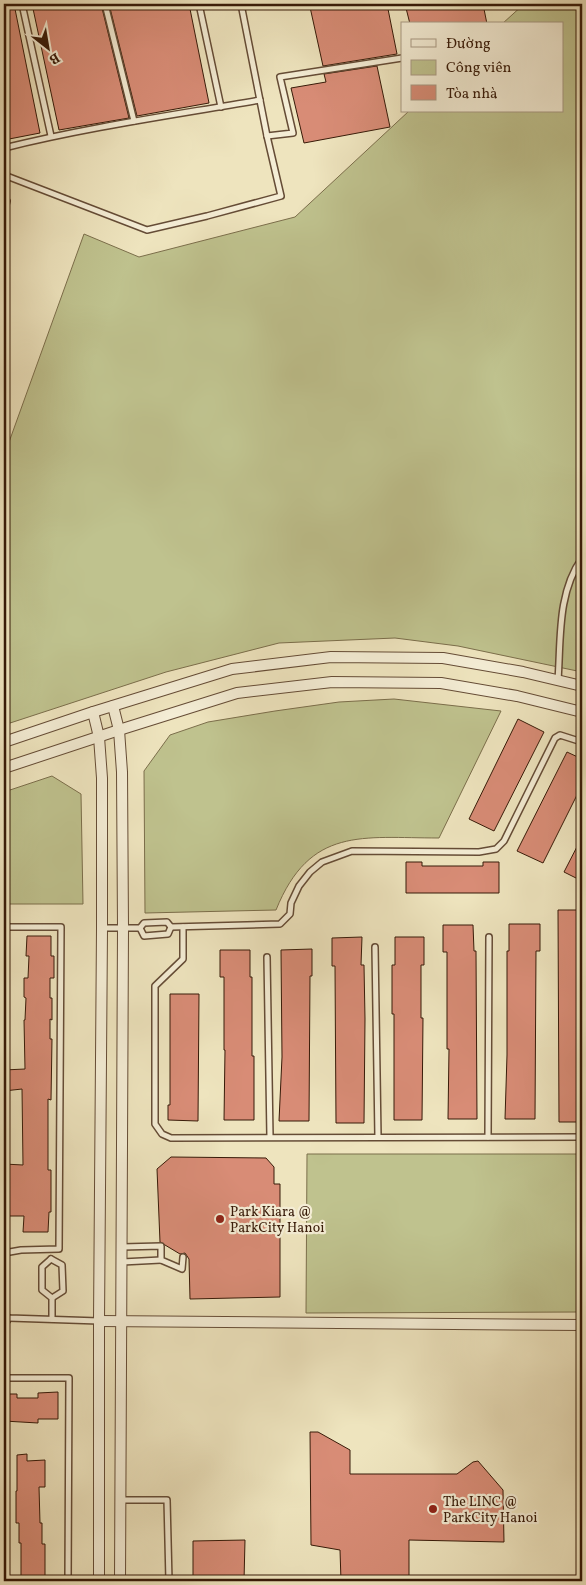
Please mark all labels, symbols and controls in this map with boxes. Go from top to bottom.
north arrow [22,22,72,72]
legend [401,22,564,112]
text: Đường [446,34,491,55]
text: B [45,47,63,68]
text: Công viên [446,58,511,79]
text: Tòa nhà [446,84,498,105]
place label: Park Kiara @ ParkCity Hanoi [230,1203,324,1238]
marker: Park Kiara @ ParkCity Hanoi [214,1213,226,1225]
place label: The LINC @ ParkCity Hanoi [443,1493,537,1528]
marker: The LINC @ ParkCity Hanoi [427,1503,439,1515]

